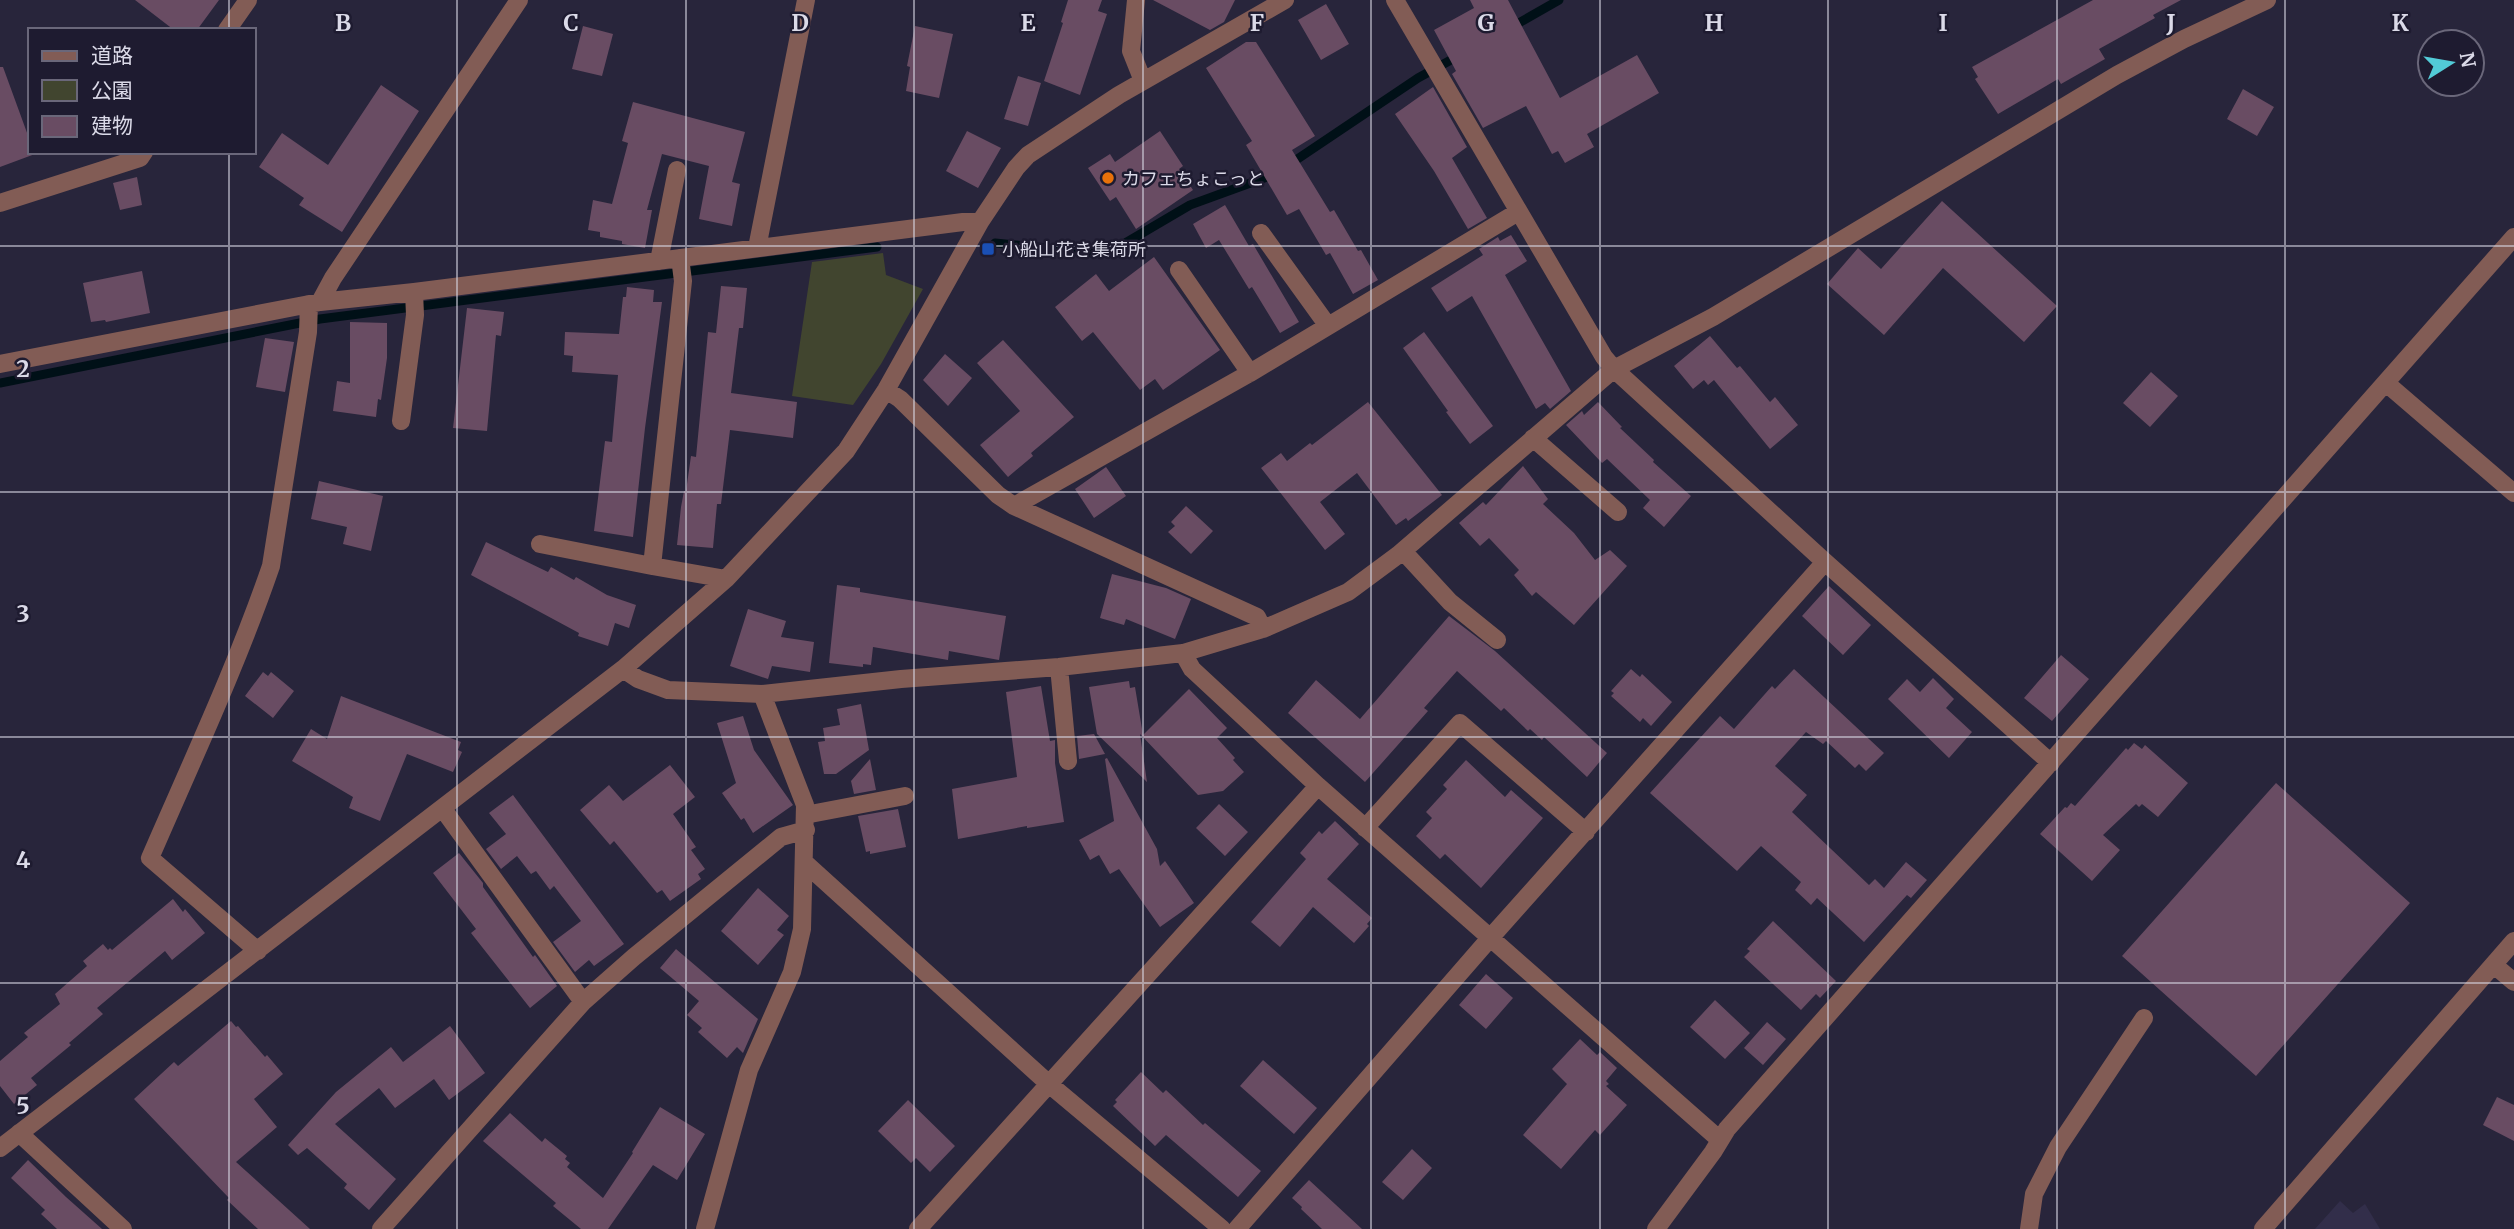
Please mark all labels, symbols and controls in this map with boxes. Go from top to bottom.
text: B [335,8,351,37]
text: C [563,8,579,37]
text: D [791,8,809,37]
text: E [1020,8,1036,37]
text: F [1250,8,1264,37]
text: G [1478,8,1495,37]
text: H [1705,8,1724,37]
text: I [1938,8,1948,37]
text: J [2165,8,2176,37]
text: K [2391,8,2409,37]
legend [28,28,256,154]
north arrow [2416,28,2486,98]
text: 道路 [91,42,133,69]
text: N [2454,50,2481,69]
text: 公園 [91,77,133,104]
text: 建物 [91,112,133,139]
place label: カフェちょこっと [1122,167,1265,190]
marker: カフェちょこっと [1100,170,1116,186]
place label: 小船山花き集荷所 [1002,238,1146,261]
marker: 小船山花き集荷所 [980,241,996,257]
text: 2 [16,354,30,383]
text: 3 [16,599,30,628]
text: 4 [16,845,31,874]
text: 5 [16,1091,30,1120]

